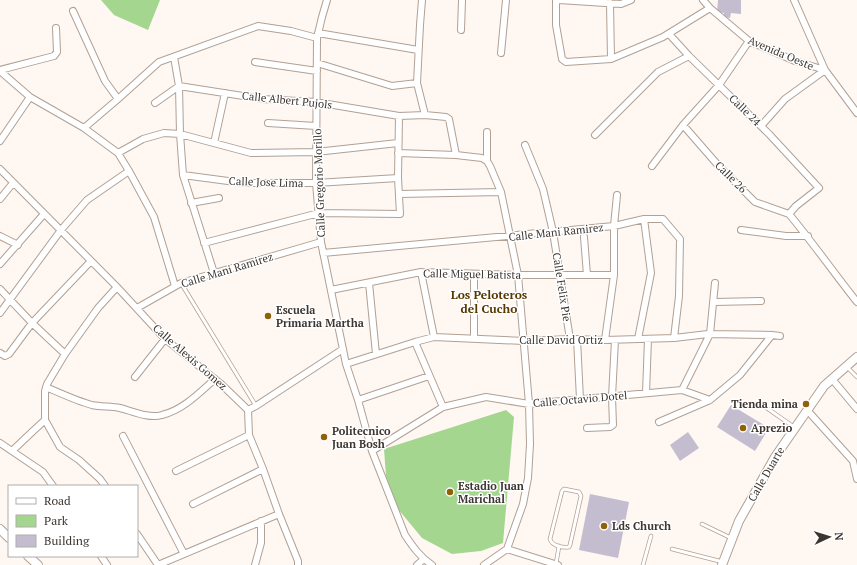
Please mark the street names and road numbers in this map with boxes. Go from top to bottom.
street label: Avenida Oeste [746,33,816,73]
street label: Calle Albert Pujols [241,88,333,112]
street label: Calle 24 [726,91,764,129]
street label: Calle Gregorio Morillo [310,128,328,238]
street label: Calle 26 [712,158,750,196]
street label: Calle Jose Lima [228,174,304,190]
street label: Calle Mani Ramirez [508,220,604,244]
street label: Calle Mani Ramirez [179,249,275,291]
street label: Calle Felix Pie [550,252,574,323]
street label: Calle Miguel Batista [423,266,522,282]
street label: Calle Alexis Gomez [150,321,230,393]
street label: Calle David Ortiz [519,333,603,347]
street label: Calle Octavio Dotel [532,388,628,410]
street label: Calle Duarte [745,444,788,504]

